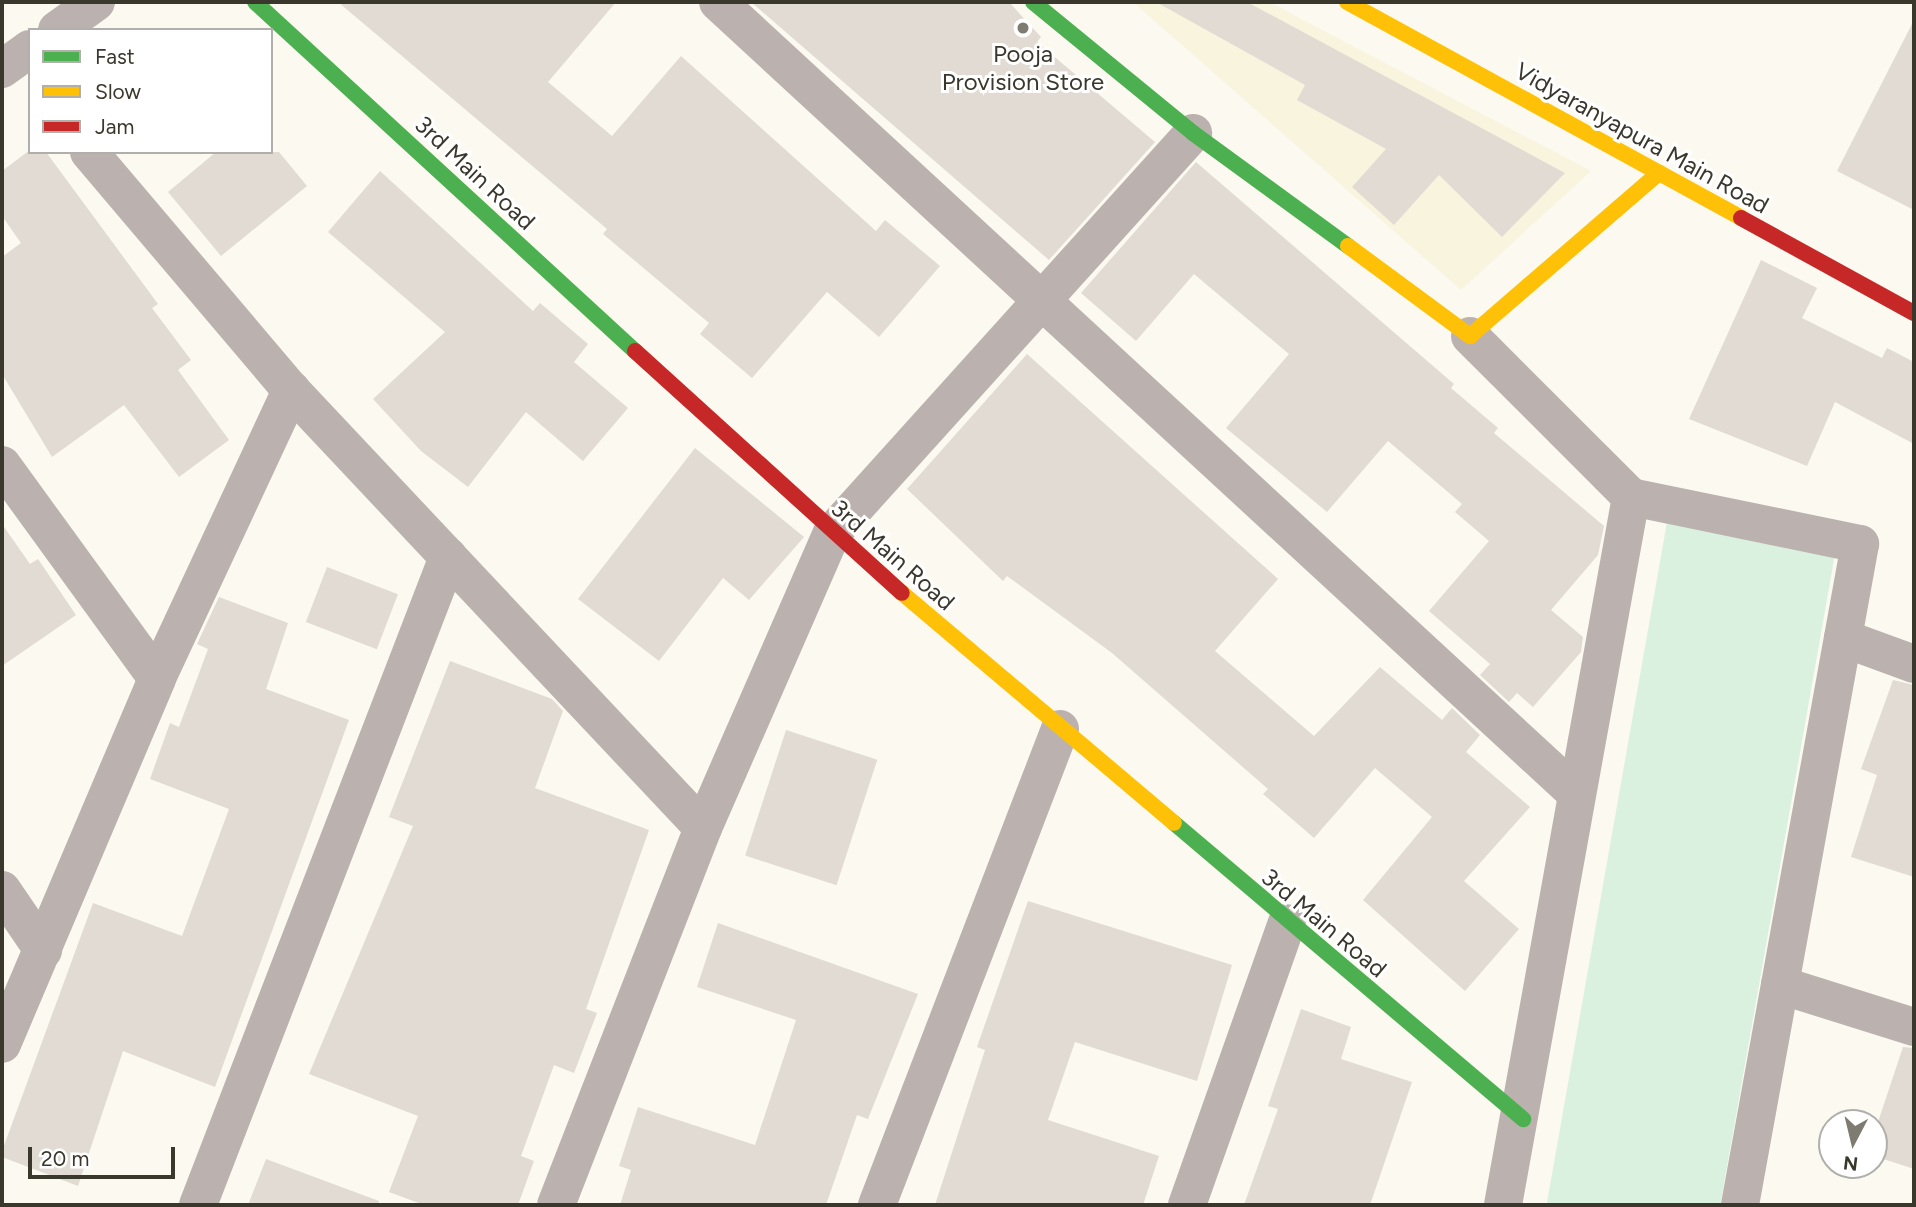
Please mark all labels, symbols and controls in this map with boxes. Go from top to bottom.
marker: Pooja Provision Store [1015,20,1031,36]
legend [28,28,273,154]
place label: Pooja Provision Store [942,40,1104,96]
text: Fast [95,44,135,69]
street label: Vidyaranyapura Main Road [1510,56,1774,220]
text: Slow [95,79,141,104]
street label: 3rd Main Road [409,110,541,236]
text: Jam [95,114,134,139]
street label: 3rd Main Road [826,494,960,616]
street label: 3rd Main Road [1256,863,1392,983]
north arrow [1818,1109,1888,1179]
scale bar [32,1134,178,1178]
text: 20 m [41,1146,89,1171]
text: N [1842,1151,1859,1176]

